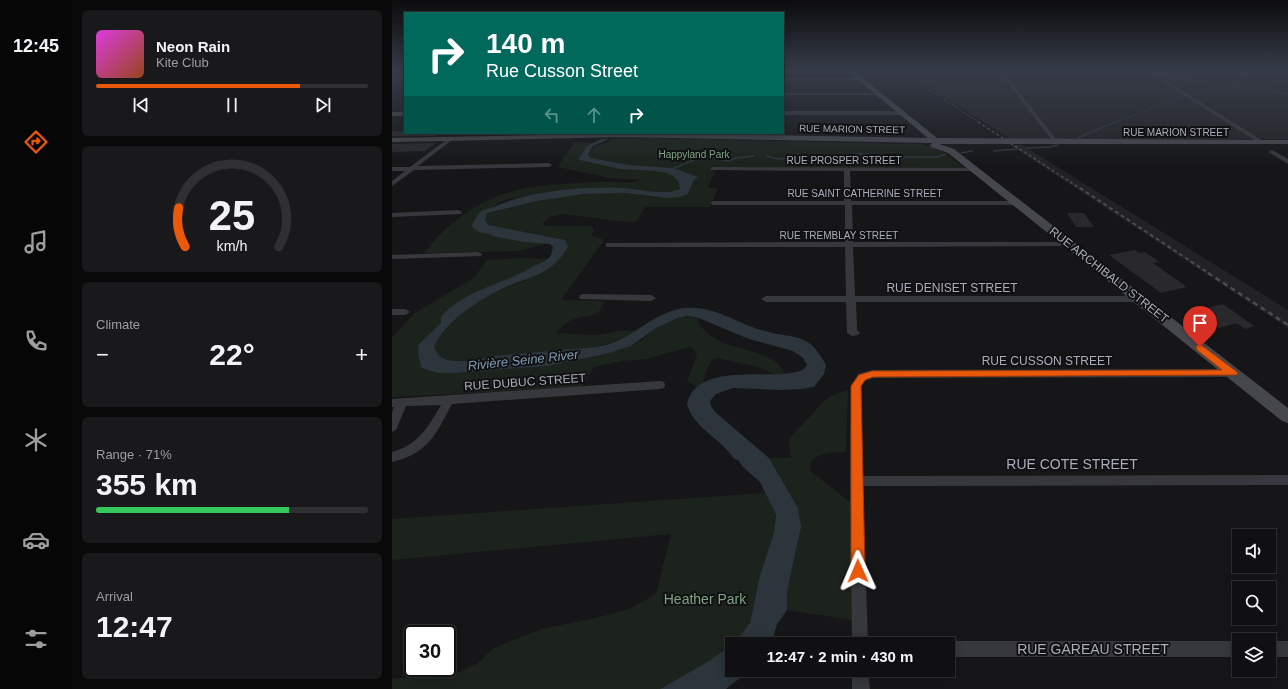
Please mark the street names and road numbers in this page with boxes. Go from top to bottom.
street label: RUE MARION STREET [799,123,905,135]
street label: RUE MARION STREET [1123,127,1229,138]
street label: RUE PROSPER STREET [786,155,902,166]
street label: RUE SAINT CATHERINE STREET [787,188,943,199]
street label: RUE ARCHIBALD STREET [1047,224,1172,326]
street label: RUE TREMBLAY STREET [780,230,898,241]
street label: RUE DENISET STREET [886,281,1018,295]
street label: RUE CUSSON STREET [982,354,1113,368]
street label: RUE DUBUC STREET [464,371,587,393]
street label: RUE COTE STREET [1006,456,1138,472]
street label: RUE GAREAU STREET [1017,641,1169,657]

